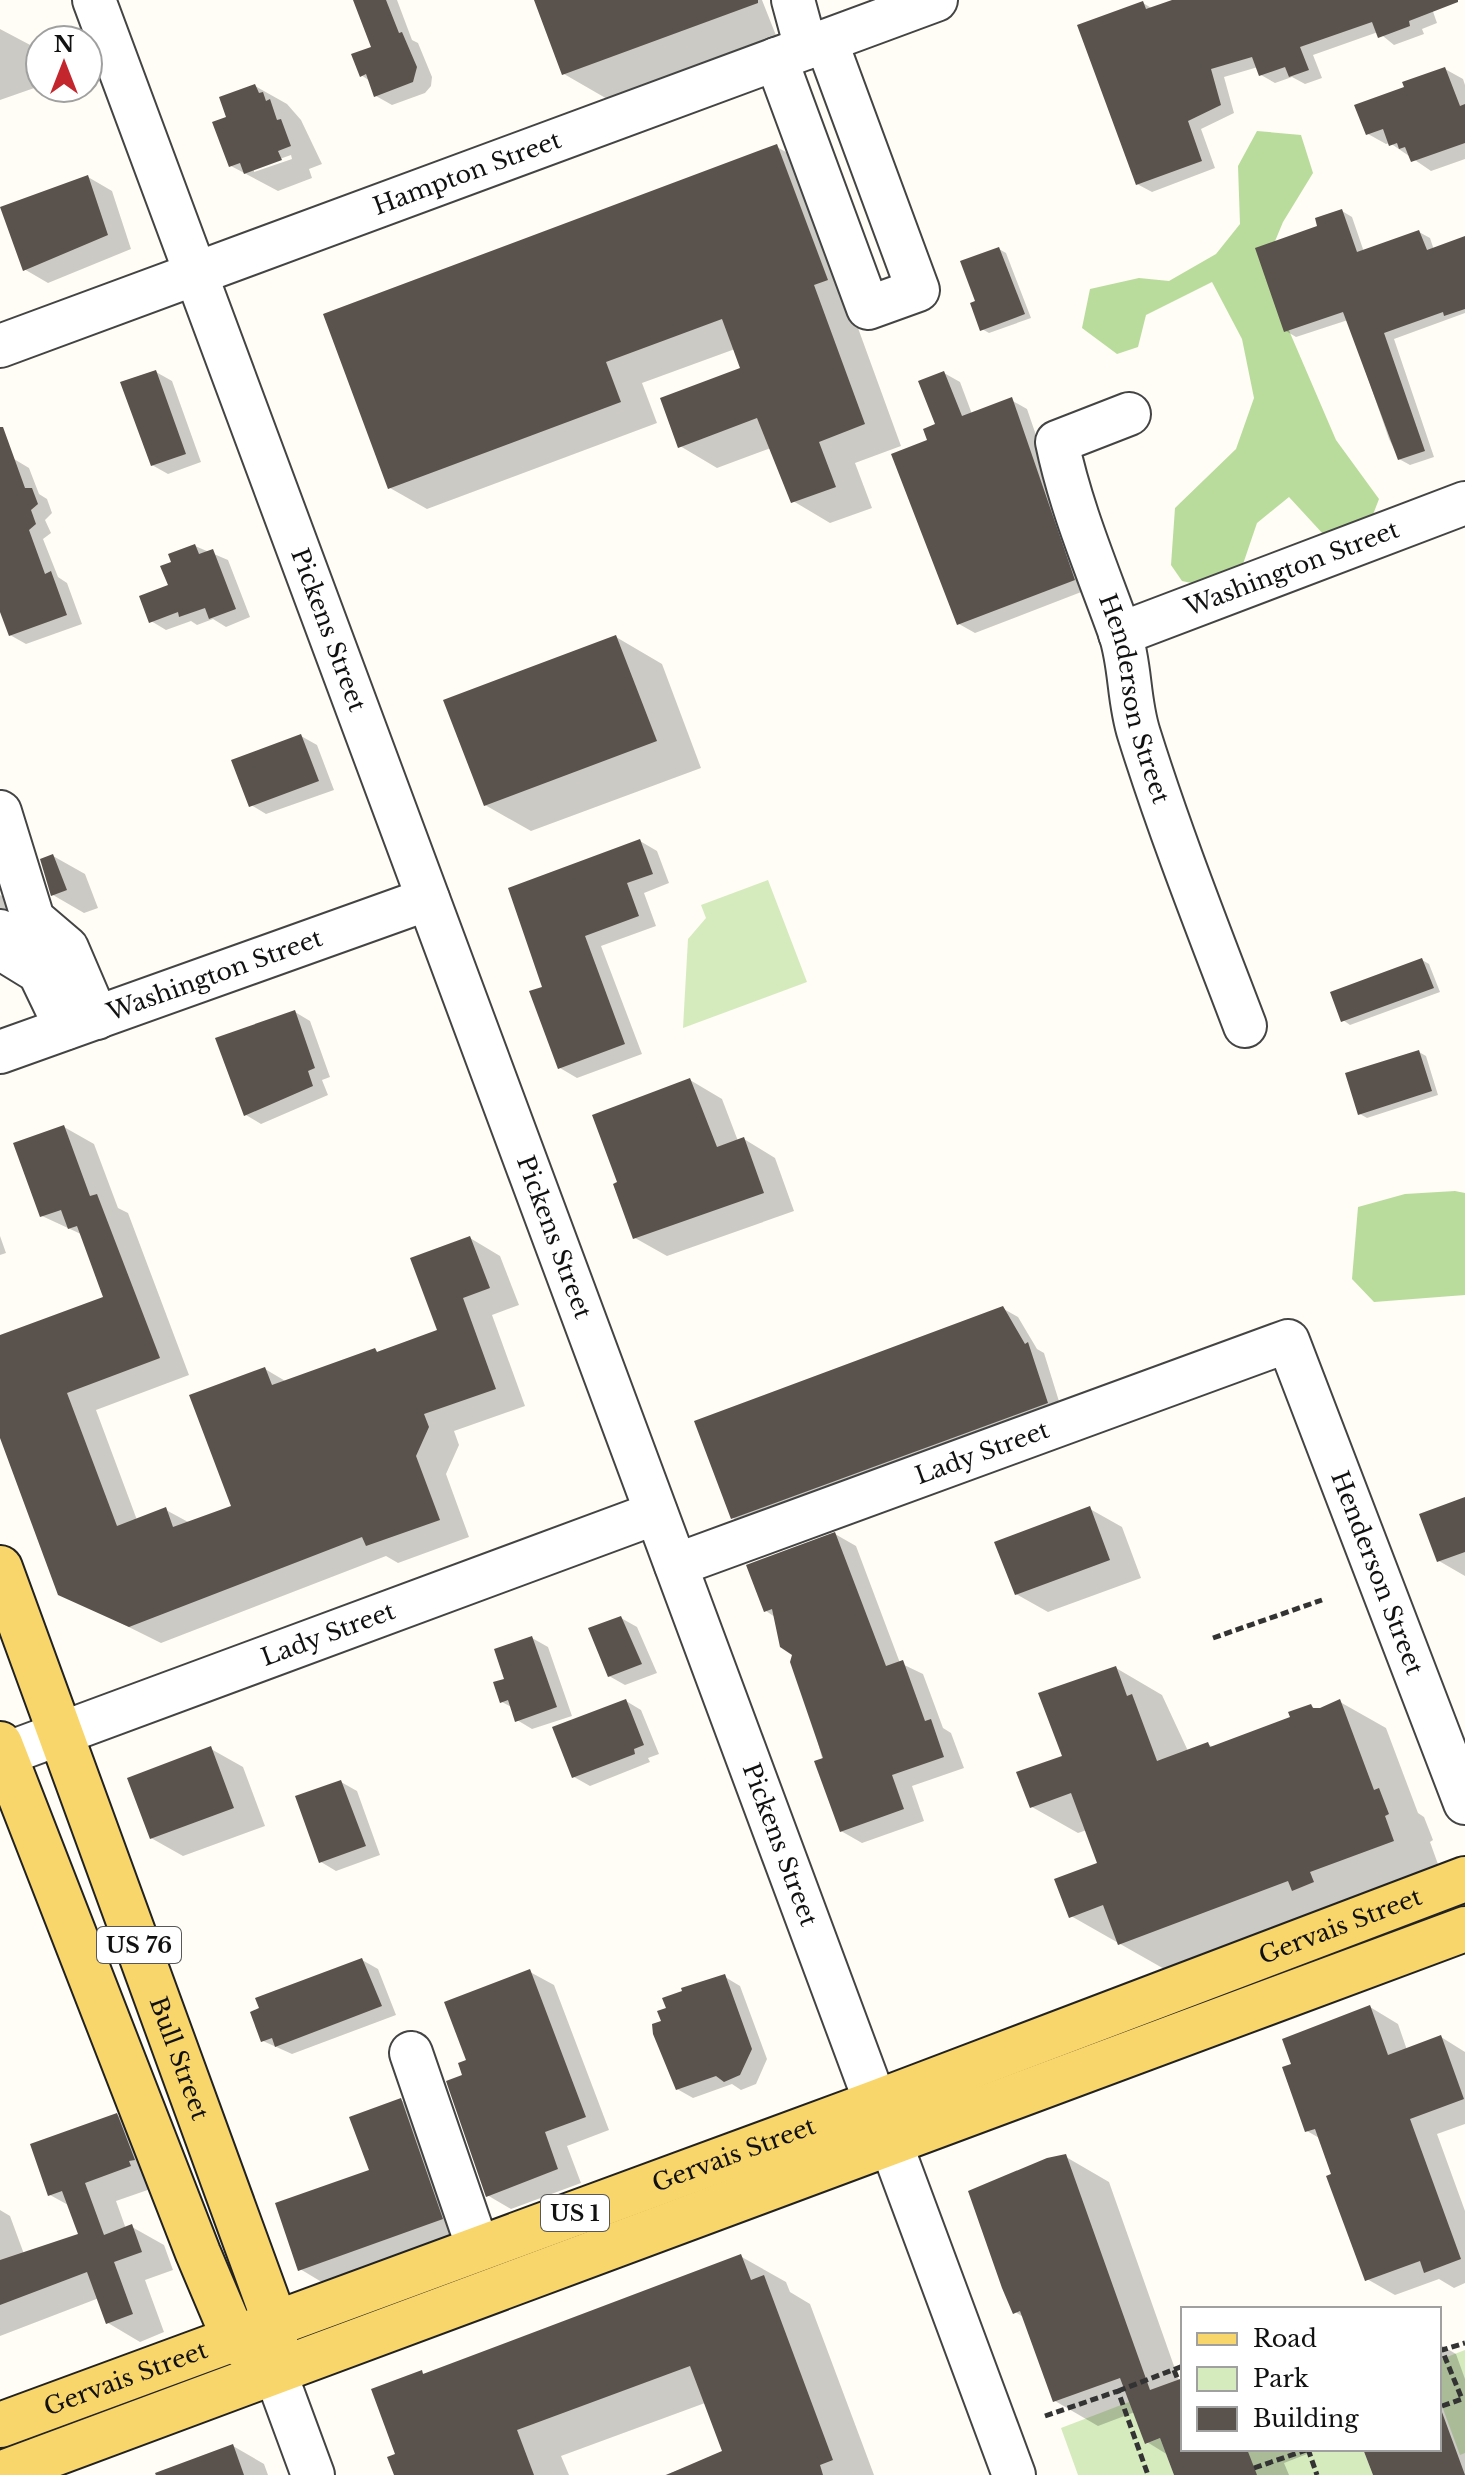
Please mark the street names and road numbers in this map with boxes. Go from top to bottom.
street label: Hampton Street [369,125,565,221]
street label: Washington Street [1180,514,1403,622]
street label: Pickens Street [285,544,372,715]
street label: Henderson Street [1093,590,1176,807]
street label: Washington Street [102,923,326,1027]
street label: Pickens Street [511,1152,598,1323]
street label: Lady Street [911,1415,1053,1490]
street label: Henderson Street [1325,1467,1429,1679]
street label: Lady Street [257,1596,399,1672]
street label: Pickens Street [737,1759,824,1930]
street label: Gervais Street [1254,1882,1426,1970]
road number: US 76 [97,1927,181,1963]
street label: Bull Street [144,1993,215,2124]
street label: Gervais Street [648,2111,819,2198]
road number: US 1 [541,2195,609,2231]
street label: Gervais Street [40,2335,211,2422]

